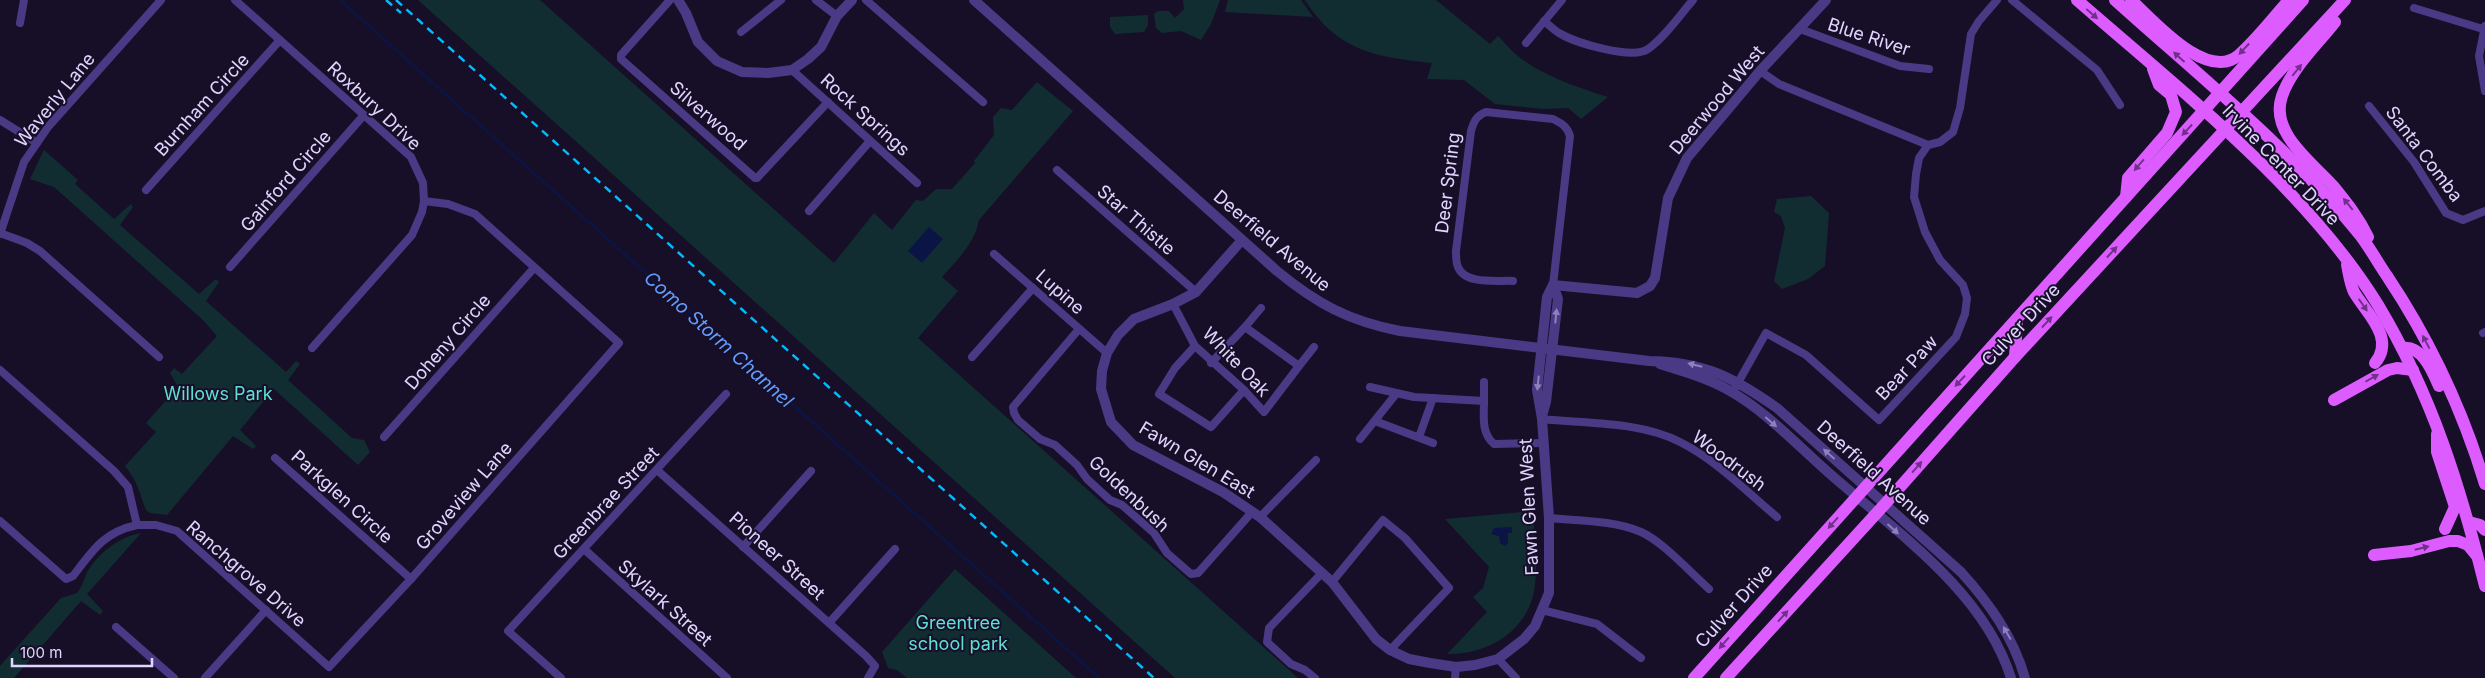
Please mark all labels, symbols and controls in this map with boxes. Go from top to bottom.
one-way arrow [2086,8,2099,19]
street label: Blue River [1825,13,1913,60]
street label: Deerwood West [1665,41,1768,158]
one-way arrow [2238,43,2250,55]
street label: Waverly Lane [10,48,99,151]
street label: Burnham Circle [150,49,253,160]
one-way arrow [2173,52,2186,63]
street label: Roxbury Drive [323,57,425,154]
one-way arrow [2291,64,2302,77]
street label: Rock Springs [817,69,914,160]
street label: Silverwood [666,77,751,155]
street label: Irvine Center Drive [2218,100,2344,229]
street label: Santa Comba [2382,102,2467,206]
one-way arrow [2181,124,2193,136]
street label: Gainford Circle [236,126,335,236]
street label: Deer Spring [1431,131,1464,235]
one-way arrow [2133,159,2144,172]
street label: Star Thistle [1093,180,1180,259]
street label: Deerfield Avenue [1210,186,1335,296]
one-way arrow [2342,198,2353,211]
one-way arrow [2106,246,2118,258]
street label: Lupine [1032,265,1089,318]
water label: Como Storm Channel [639,266,798,413]
street label: Culver Drive [1977,279,2064,370]
street label: Doheny Circle [400,290,495,394]
one-way arrow [2358,299,2368,312]
one-way arrow [1552,308,1560,324]
one-way arrow [2041,317,2053,329]
street label: White Oak [1198,323,1274,401]
street label: Bear Paw [1871,331,1942,404]
one-way arrow [2422,335,2430,349]
one-way arrow [1688,361,1703,369]
one-way arrow [1954,374,1966,386]
one-way arrow [2366,374,2379,383]
one-way arrow [1533,376,1541,392]
park label: Willows Park [163,383,273,404]
one-way arrow [1765,416,1777,428]
street label: Deerfield Avenue [1813,416,1936,529]
street label: Fawn Glen East [1136,417,1259,502]
street label: Woodrush [1688,426,1770,495]
street label: Groveview Lane [411,437,516,554]
street label: Fawn Glen West [1514,438,1543,576]
street label: Greenbrae Street [548,442,663,563]
street label: Parkglen Circle [287,446,397,548]
one-way arrow [1823,449,1836,460]
street label: Goldenbush [1085,451,1174,536]
one-way arrow [1911,462,1923,474]
street label: Pioneer Street [725,507,829,604]
street label: Ranchgrove Drive [182,516,310,631]
one-way arrow [1827,516,1838,529]
one-way arrow [1887,523,1899,535]
one-way arrow [2415,544,2430,552]
street label: Skylark Street [614,555,717,650]
street label: Culver Drive [1691,560,1777,652]
one-way arrow [1777,611,1789,623]
park label: Greentree school park [908,612,1008,654]
one-way arrow [2002,626,2011,640]
scale bar [12,636,152,668]
one-way arrow [1718,637,1729,650]
text: 100 m [20,643,62,662]

